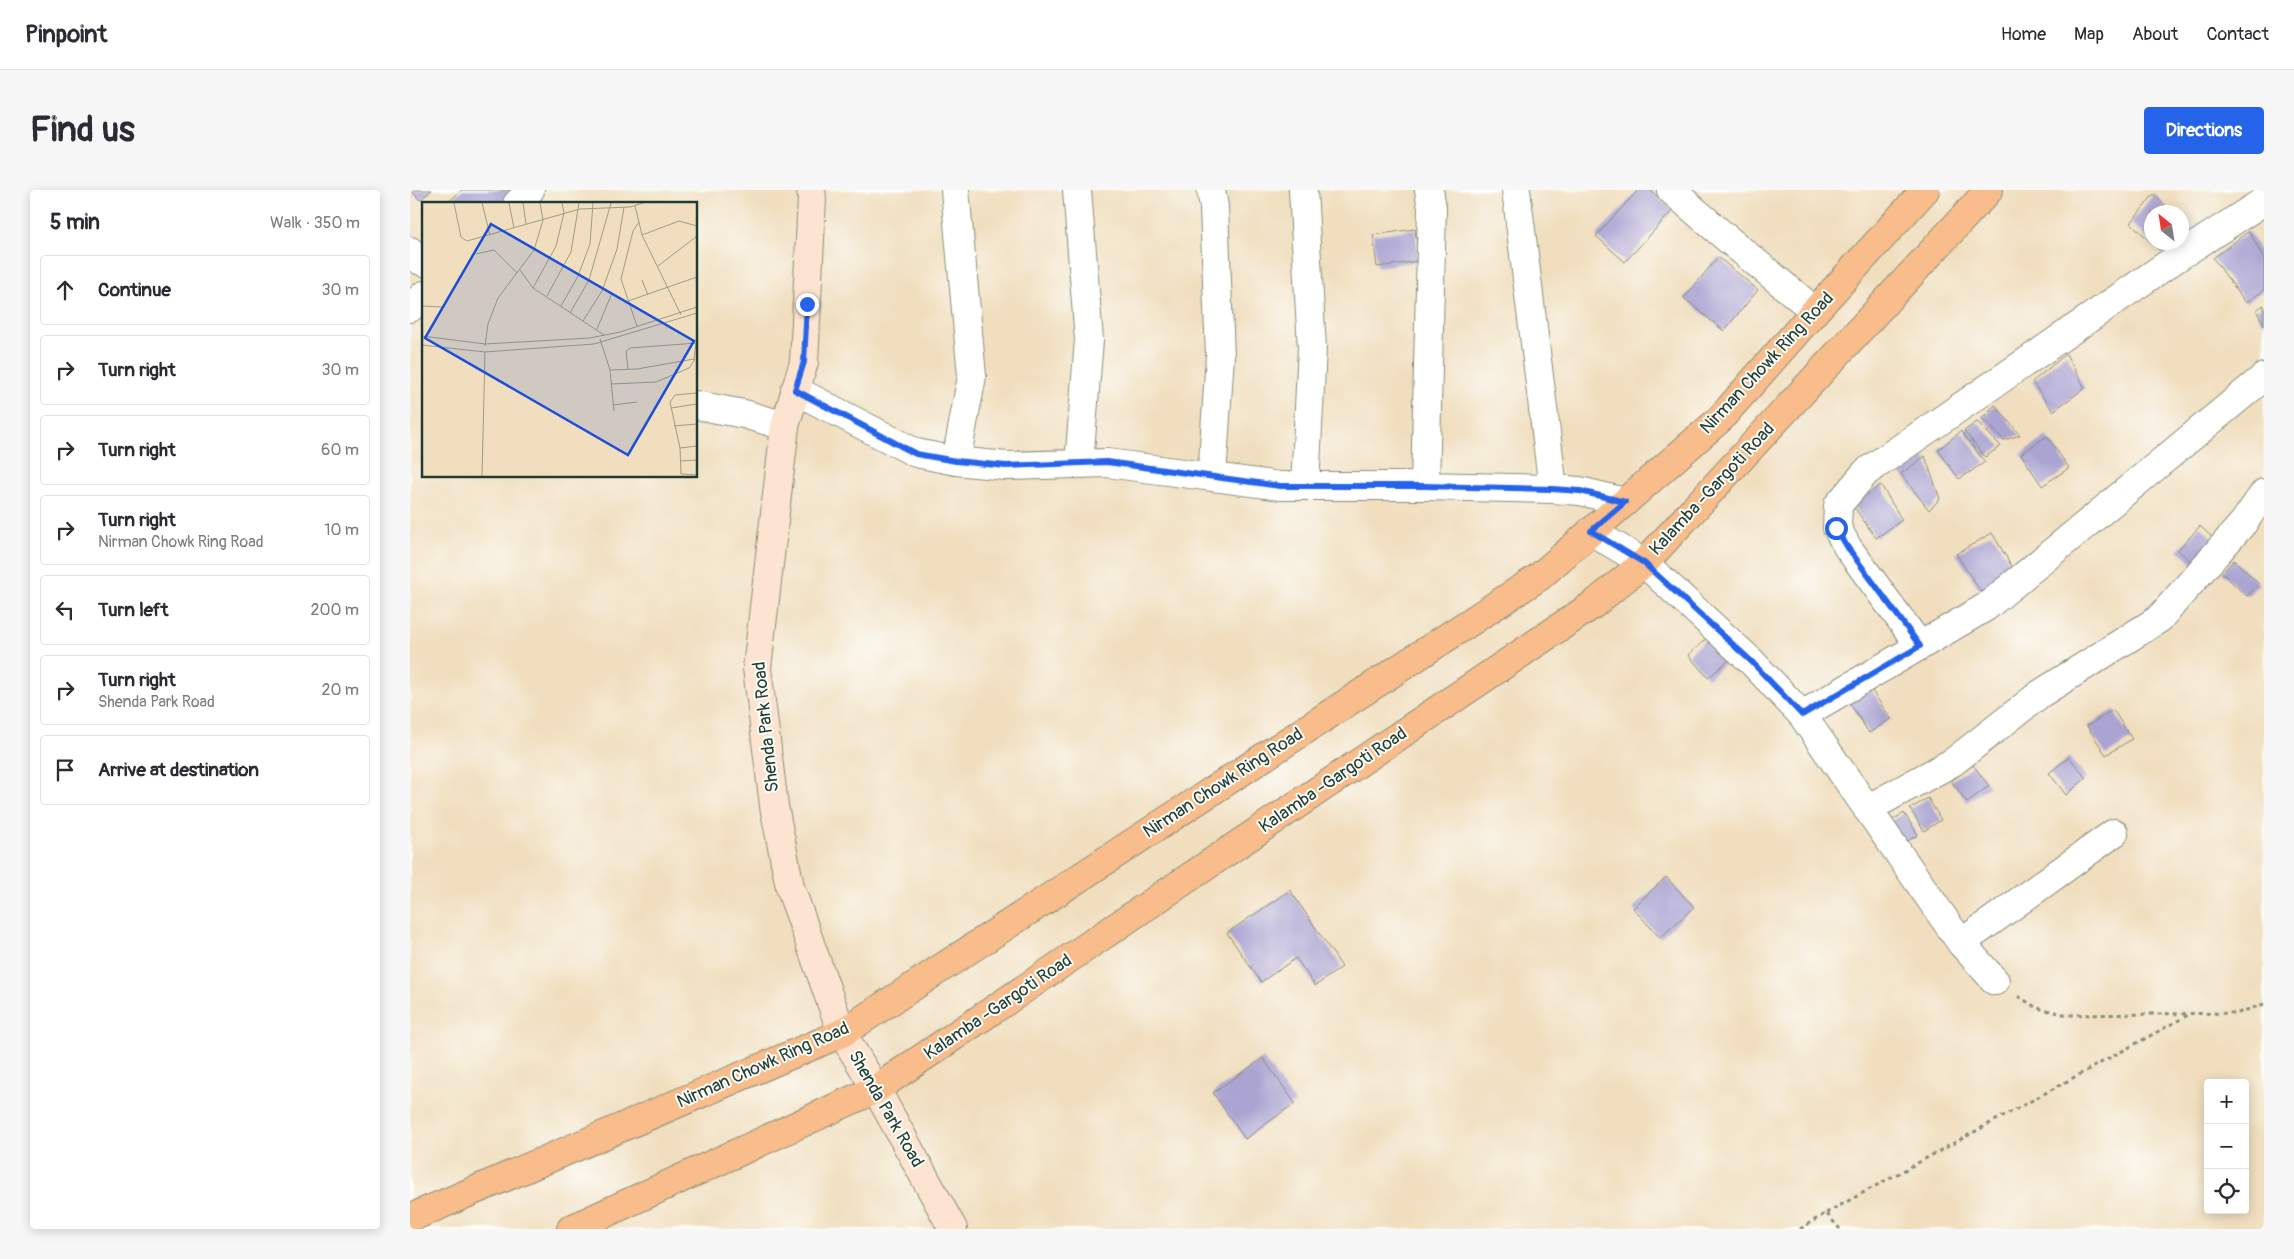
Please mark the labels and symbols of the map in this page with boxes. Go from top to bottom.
inset map [422,202,698,478]
north arrow [2144,205,2189,250]
street label: Nirman Chowk Ring Road [1695,287,1839,439]
route end [796,293,819,316]
street label: Kalamba -Gargoti Road [1644,418,1780,560]
route start [1825,517,1848,540]
street label: Shenda Park Road [748,660,784,794]
street label: Kalamba -Gargoti Road [1255,722,1411,838]
street label: Nirman Chowk Ring Road [1139,723,1307,843]
street label: Kalamba -Gargoti Road [920,949,1076,1065]
street label: Nirman Chowk Ring Road [673,1017,853,1113]
street label: Shenda Park Road [843,1046,929,1172]

